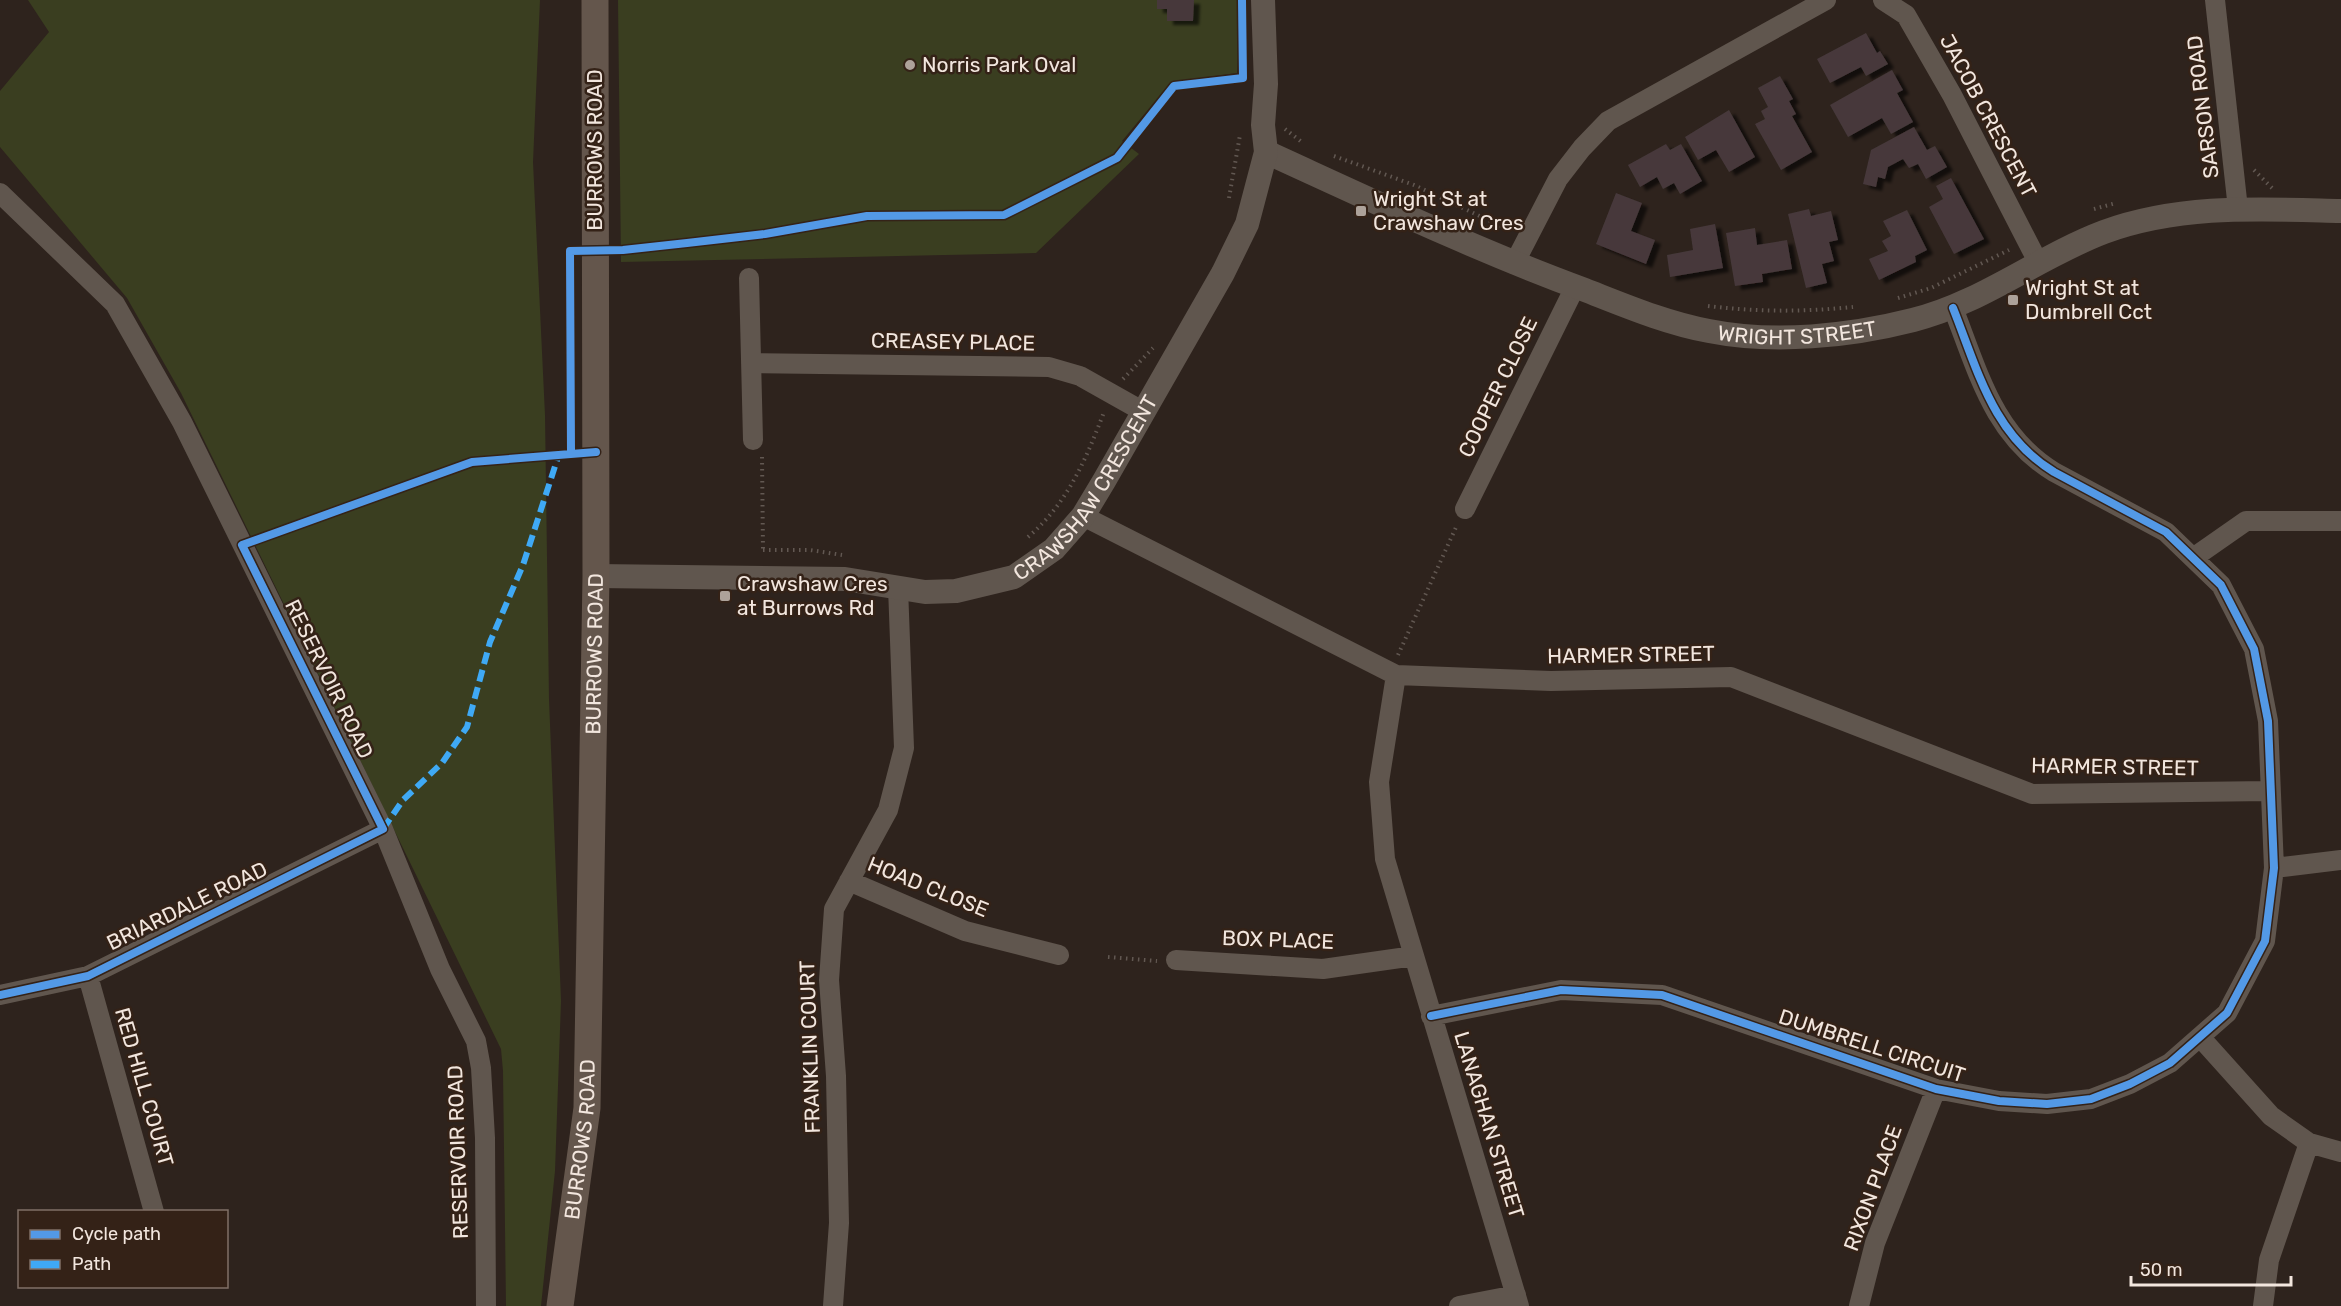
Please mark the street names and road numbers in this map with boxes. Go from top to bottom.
street label: JACOB CRESCENT [1935,30,2042,202]
street label: SARSON ROAD [2181,34,2224,180]
street label: BURROWS ROAD [582,69,607,231]
street label: COOPER CLOSE [1453,312,1542,461]
street label: WRIGHT STREET [1716,315,1878,350]
street label: CREASEY PLACE [871,328,1035,355]
street label: CRAWSHAW CRESCENT [1008,391,1162,586]
street label: BURROWS ROAD [580,573,608,735]
street label: RESERVOIR ROAD [280,595,379,762]
street label: HARMER STREET [1547,641,1715,668]
street label: HARMER STREET [2031,753,2199,780]
street label: HOAD CLOSE [864,851,992,922]
street label: BRIARDALE ROAD [102,856,271,955]
street label: BOX PLACE [1222,925,1334,954]
street label: FRANKLIN COURT [794,960,825,1134]
street label: DUMBRELL CIRCUIT [1776,1004,1969,1087]
street label: RED HILL COURT [110,1005,179,1169]
street label: LANAGHAN STREET [1449,1029,1530,1221]
street label: BURROWS ROAD [559,1059,600,1221]
street label: RESERVOIR ROAD [442,1065,473,1239]
street label: RIXON PLACE [1838,1122,1907,1254]

